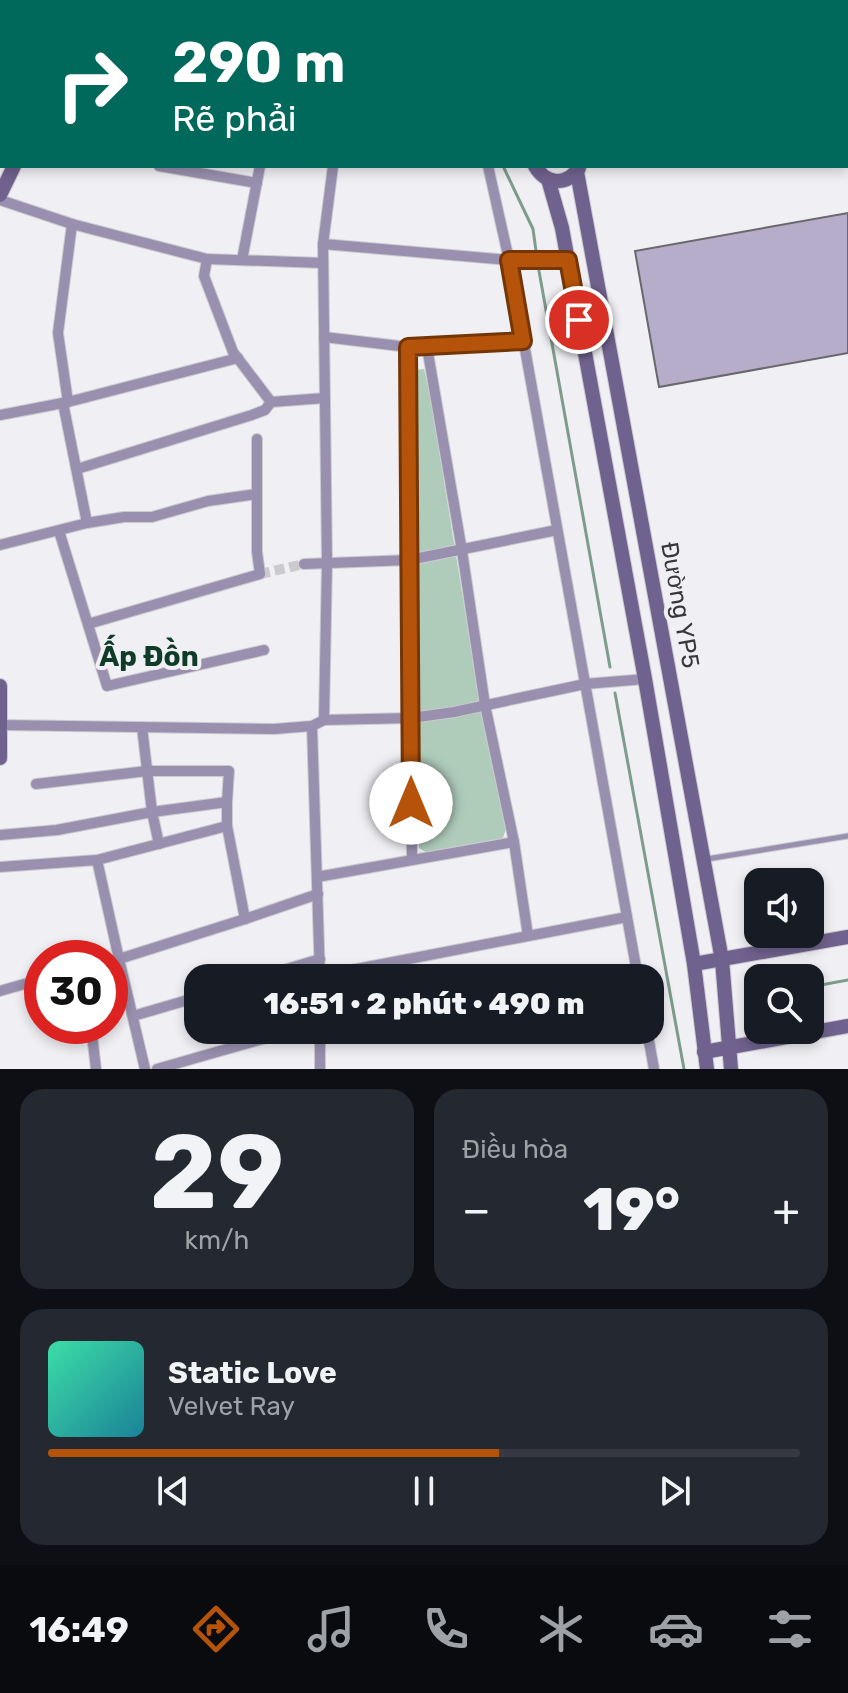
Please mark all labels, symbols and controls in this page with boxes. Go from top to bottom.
text: 290 m [172,30,346,96]
icon: right [40,32,144,136]
text: Rẽ phải [172,97,296,140]
pin [545,286,613,354]
icon: arrive [557,298,601,342]
street label: Đường YP5 [655,540,705,670]
district label: Ấp Đồn [99,634,199,673]
position arrow [369,761,453,845]
map controls [744,868,824,1044]
button: sound [744,868,824,948]
speed limit sign: 30 [24,940,128,1044]
button: search [744,964,824,1044]
text: 16:51 · 2 phút · 490 m [264,986,584,1022]
text: 29 [150,1111,284,1234]
text: Điều hòa [462,1134,568,1165]
text: 19° [583,1174,680,1245]
text: − [462,1184,491,1236]
text: + [773,1184,800,1236]
text: km/h [185,1225,249,1256]
text: Static Love [168,1355,337,1391]
text: Velvet Ray [168,1391,295,1422]
icon: previous [151,1469,195,1513]
icon: pause [402,1469,446,1513]
icon: next [653,1469,697,1513]
icon: directions [188,1601,244,1657]
icon: music [303,1601,359,1657]
icon: phone [418,1601,474,1657]
icon: climate [533,1601,589,1657]
icon: car [648,1601,704,1657]
icon: filters [762,1601,818,1657]
text: 16:49 [29,1608,129,1651]

